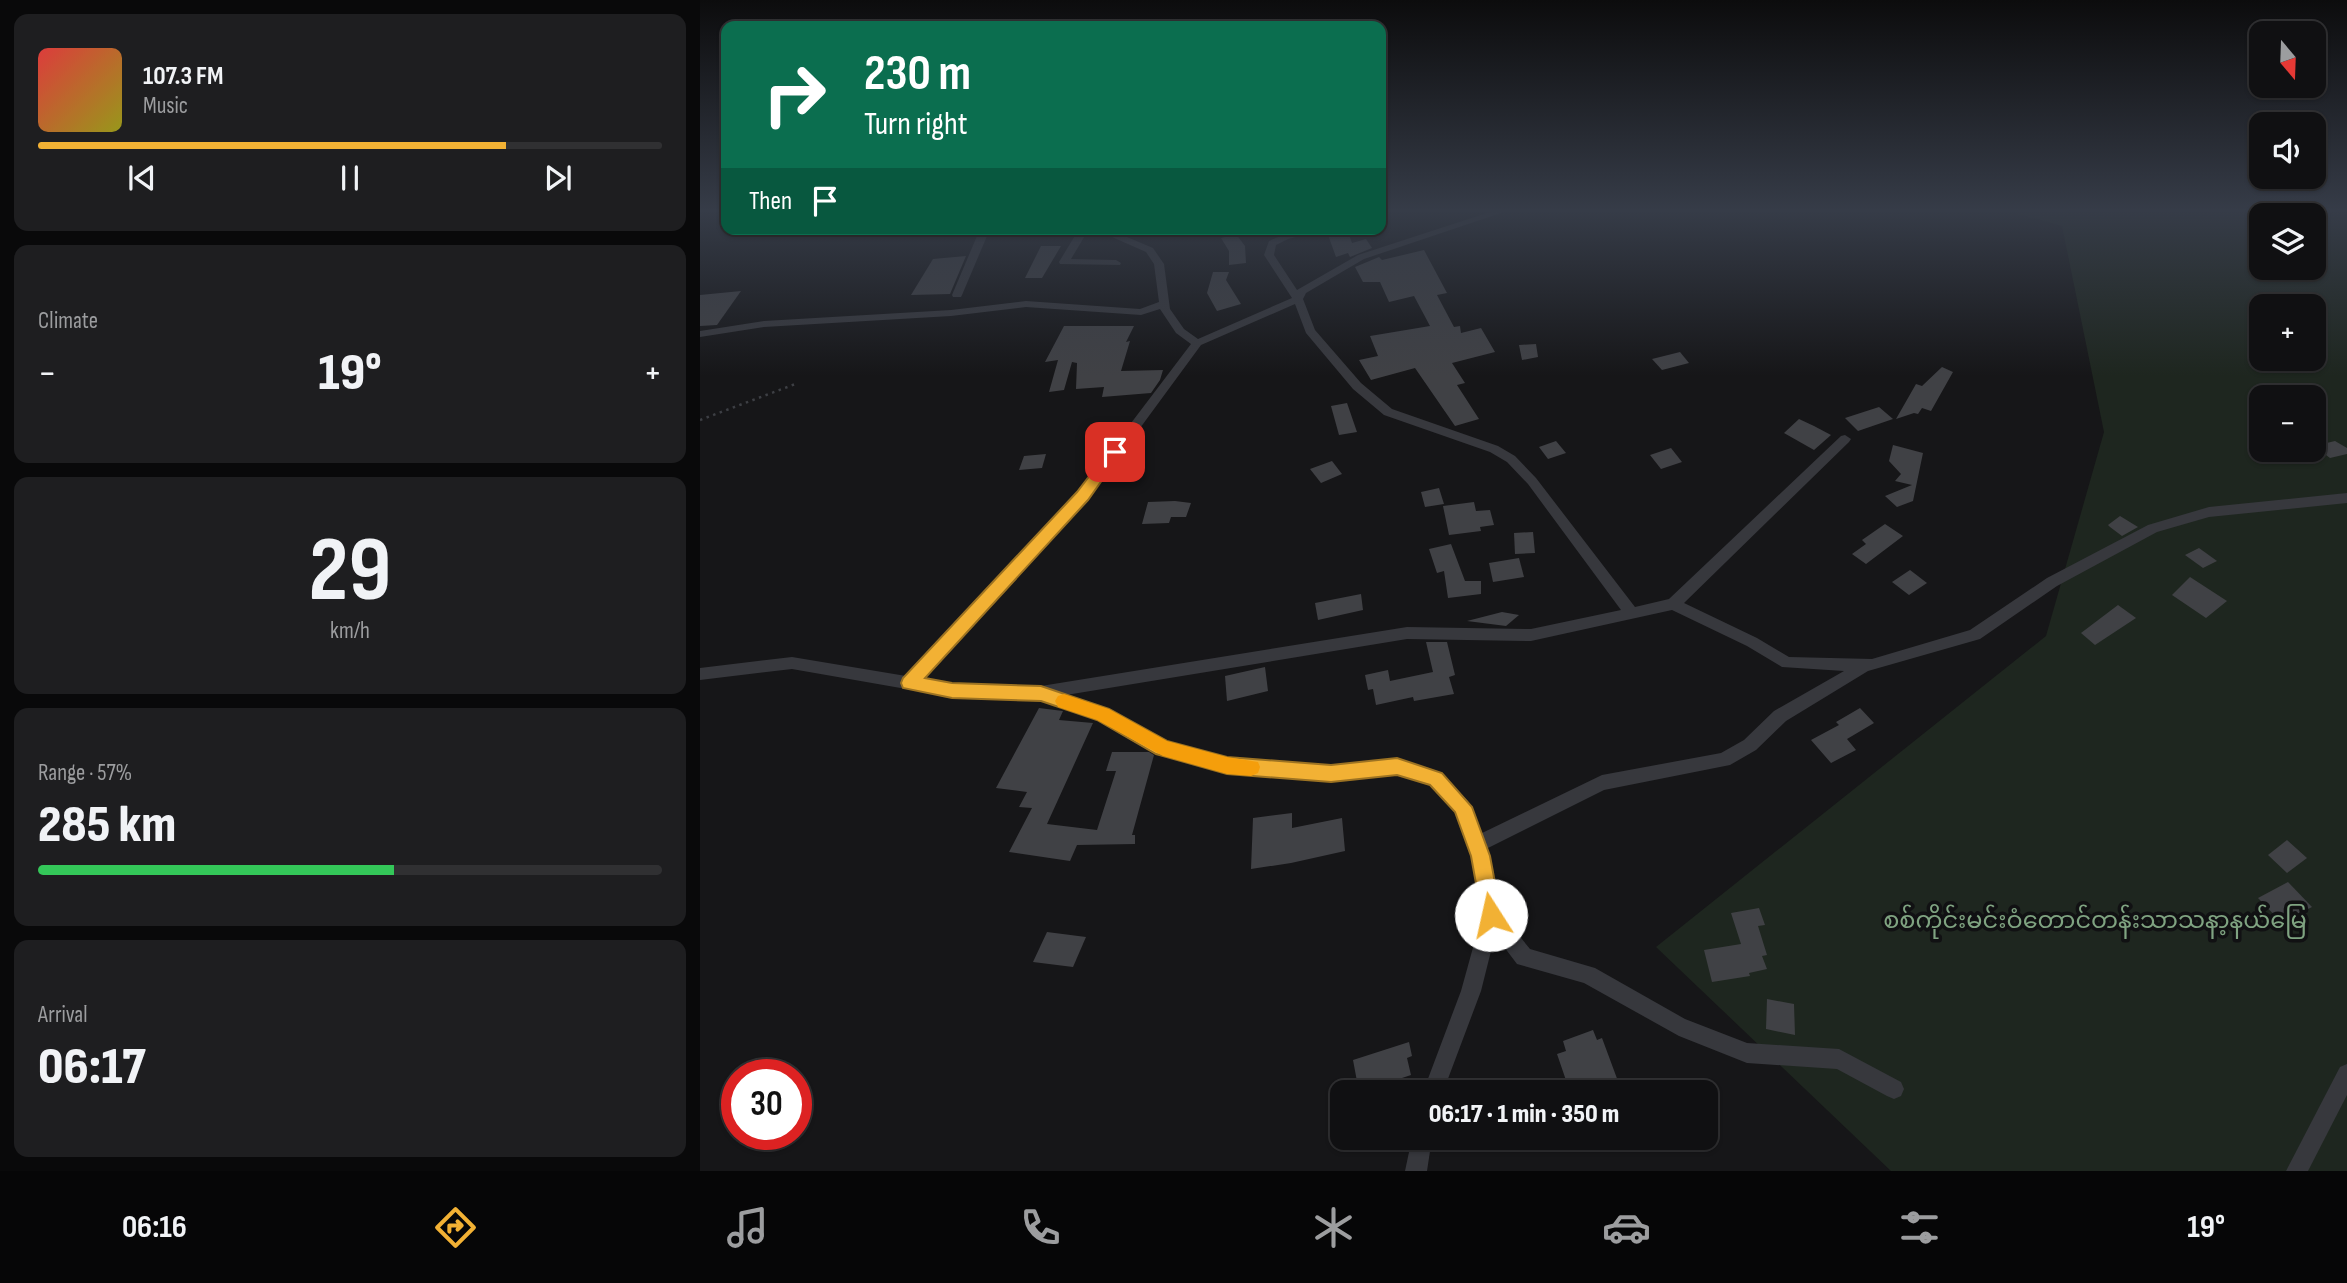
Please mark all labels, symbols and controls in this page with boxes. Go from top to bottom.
north arrow [2249,21,2326,98]
map controls [2249,21,2326,462]
text: 230 m [864,45,971,104]
icon: right [749,49,840,140]
text: 107.3 FM [143,61,223,92]
text: Music [143,92,188,120]
text: Turn right [864,105,968,144]
button: sound [2249,112,2326,189]
icon: previous [123,159,161,197]
icon: pause [331,159,369,197]
icon: next [539,159,577,197]
icon: arrive [806,182,844,220]
text: Then [749,186,792,217]
button: layers [2249,203,2326,280]
button: + [2249,294,2326,371]
text: Climate [38,307,98,335]
text: 19° [318,342,382,405]
text: − [38,351,57,396]
text: + [643,351,662,396]
button: − [2249,385,2326,462]
pin [1085,422,1145,482]
icon: arrive [1096,433,1134,471]
text: 29 [309,517,392,626]
text: km/h [330,617,370,645]
text: Range · 57% [38,759,132,787]
text: 285 km [38,794,176,857]
position arrow [1454,878,1528,952]
park label: စစ်ကိုင်းမင်းဝံတောင်တန်းသာသနာ့နယ်မြေ [1883,904,2307,939]
text: Arrival [38,1001,87,1029]
text: 06:17 [38,1036,146,1099]
speed limit sign: 30 [721,1059,812,1150]
text: 06:17 · 1 min · 350 m [1429,1099,1619,1130]
icon: directions [431,1203,480,1252]
icon: music [723,1203,772,1252]
icon: phone [1016,1203,1065,1252]
icon: climate [1309,1203,1358,1252]
icon: car [1602,1203,1651,1252]
icon: filters [1895,1203,1944,1252]
text: 06:16 [122,1208,187,1247]
text: 19° [2187,1208,2225,1247]

